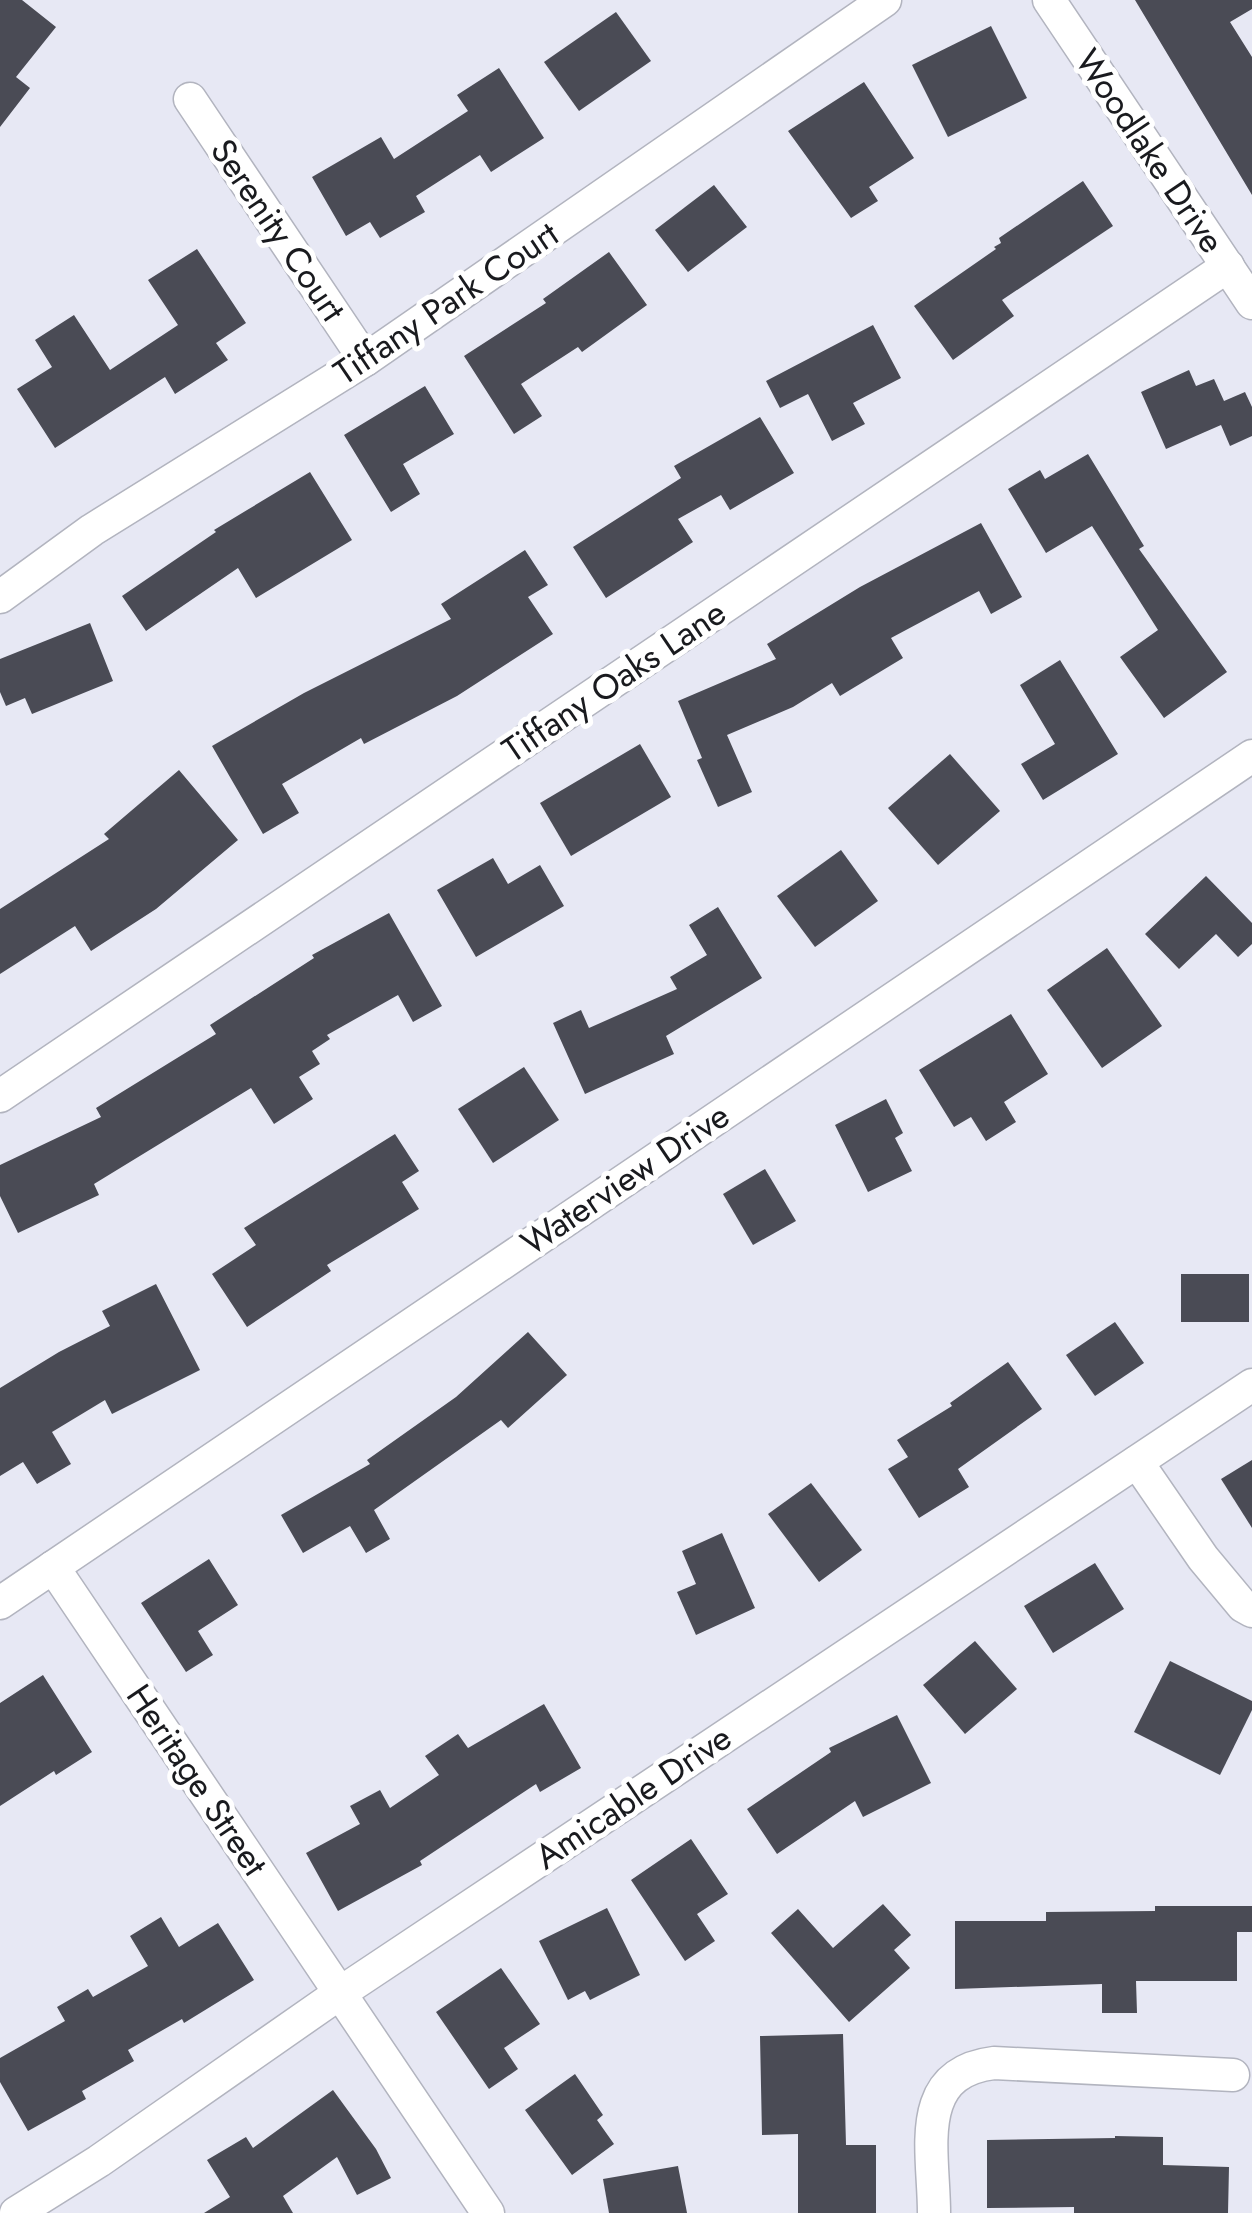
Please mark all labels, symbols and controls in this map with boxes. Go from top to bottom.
street label: Woodlake Drive [1063,39,1237,263]
street label: Serenity Court [198,129,358,332]
street label: Tiffany Park Court [324,209,569,397]
street label: Tiffany Oaks Lane [492,588,736,774]
street label: Waterview Drive [511,1091,739,1267]
street label: Heritage Street [114,1674,280,1886]
street label: Amicable Drive [525,1713,741,1881]

